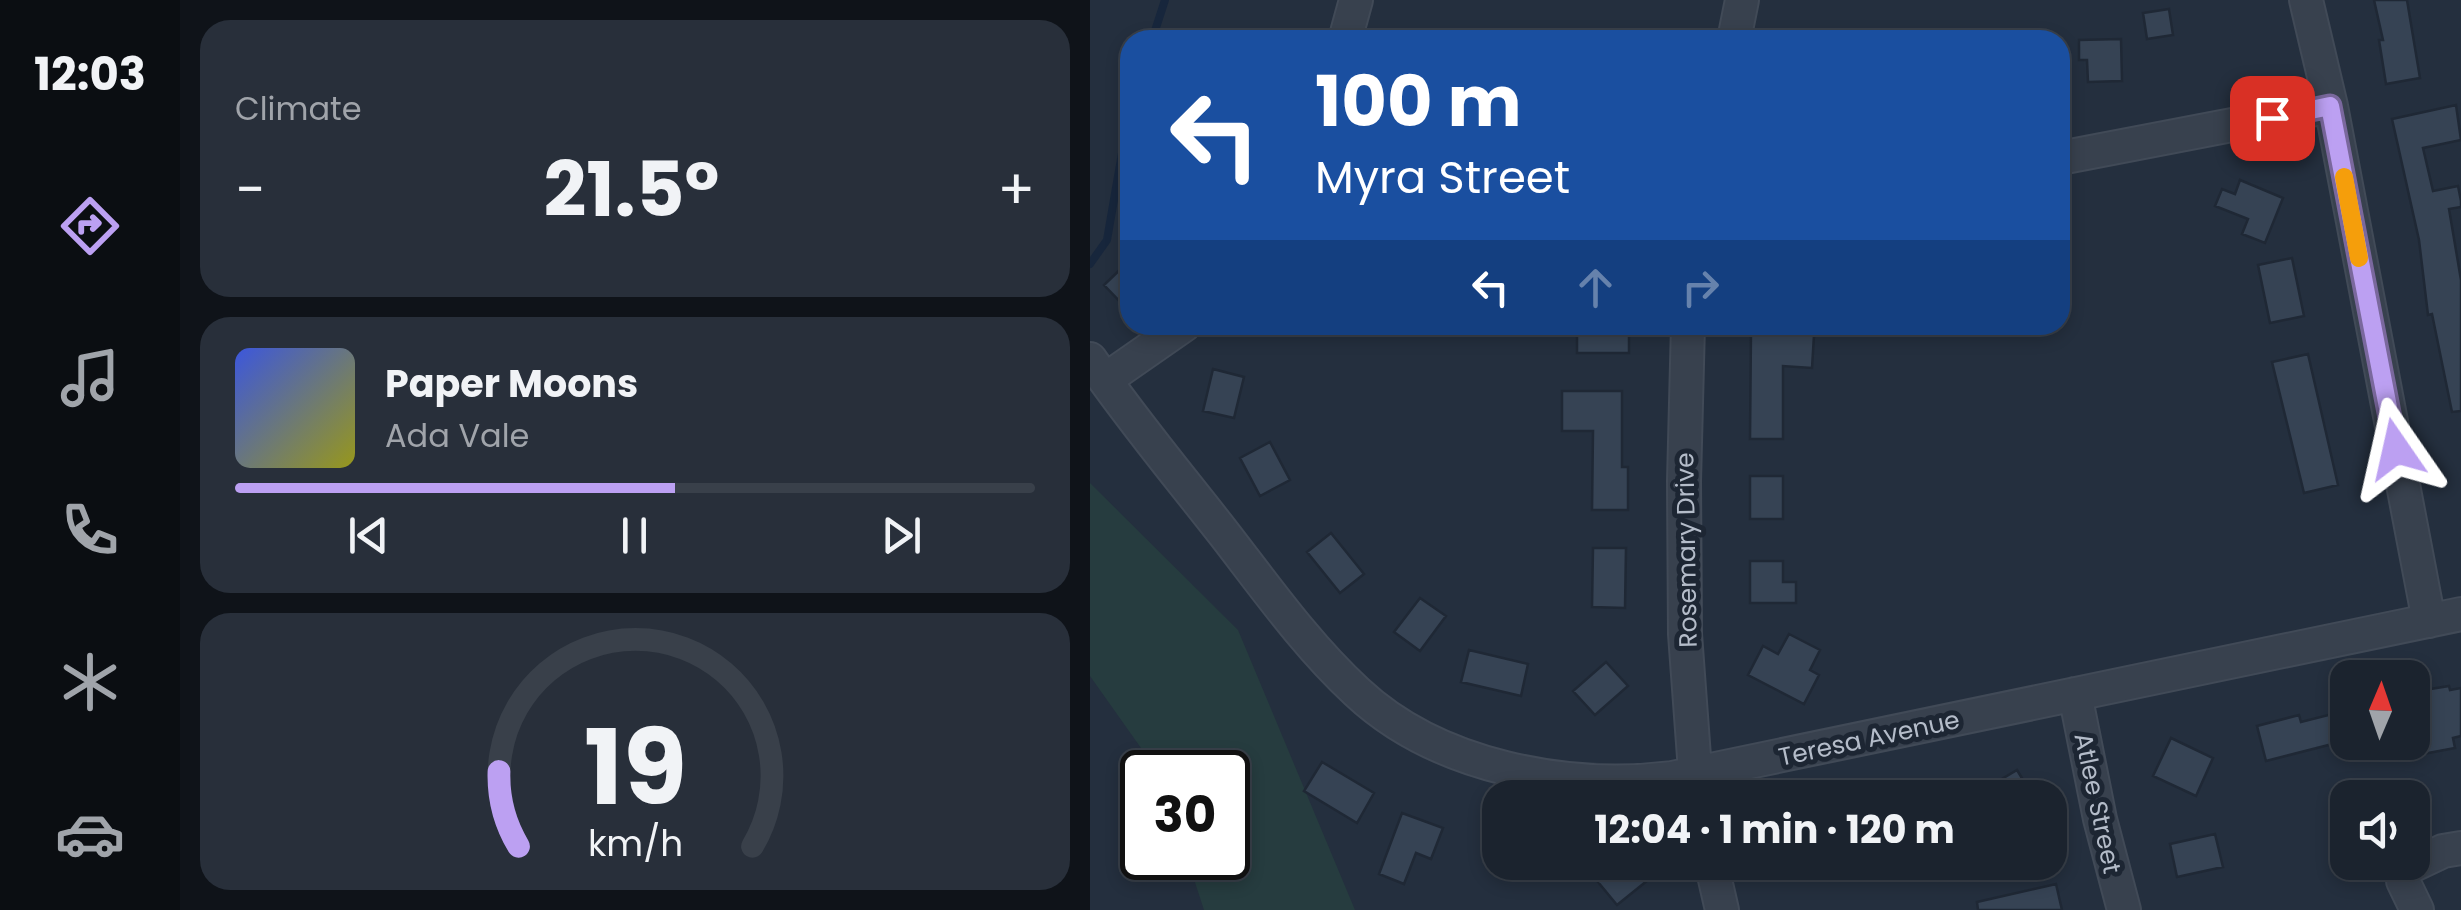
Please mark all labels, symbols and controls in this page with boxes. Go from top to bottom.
text: 12:03 [34,43,146,106]
text: 100 m [1315,52,1522,151]
icon: left [1150,70,1280,200]
pin [2230,76,2315,161]
text: Climate [235,86,362,131]
icon: arrive [2245,91,2300,146]
text: 21.5° [544,137,719,242]
text: Myra Street [1315,146,1570,209]
text: − [235,151,265,228]
text: + [997,151,1035,228]
icon: directions [55,191,125,261]
icon: left [1463,260,1518,315]
icon: ahead [1568,260,1623,315]
icon: right [1673,260,1728,315]
icon: music [55,343,125,413]
text: Paper Moons [385,357,638,410]
position arrow [2344,397,2448,501]
text: Ada Vale [385,413,529,458]
street label: Rosemary Drive [1667,452,1706,648]
icon: phone [55,495,125,565]
icon: previous [341,508,396,563]
icon: pause [607,508,662,563]
icon: next [874,508,929,563]
icon: climate [55,647,125,717]
north arrow [2330,660,2430,760]
map controls [2330,660,2430,880]
text: 19 [583,695,687,840]
street label: Teresa Avenue [1775,702,1963,775]
street label: Atlee Street [2066,730,2129,877]
speed limit sign: 30 [1120,750,1250,880]
button: sound [2330,780,2430,880]
icon: car [55,799,125,869]
text: 12:04 · 1 min · 120 m [1594,803,1955,856]
text: km/h [587,818,683,869]

